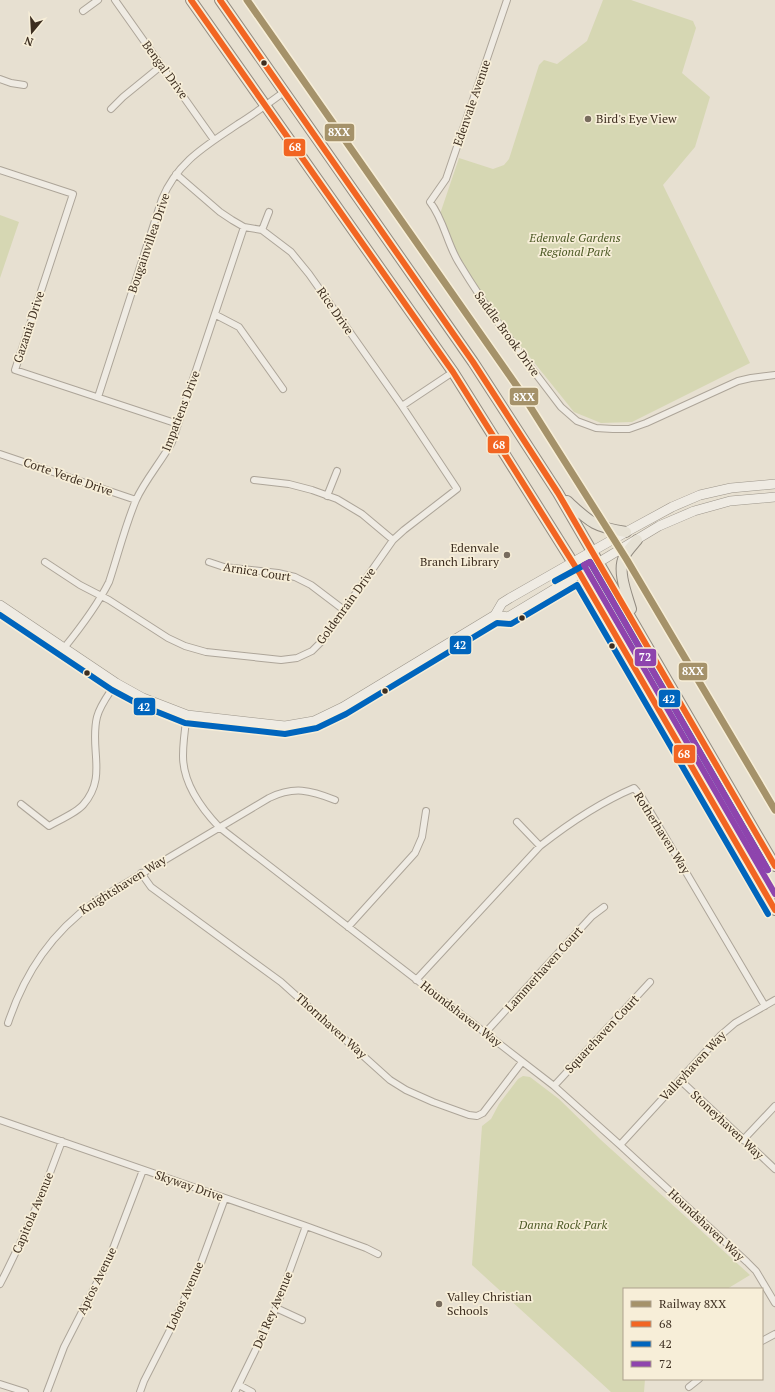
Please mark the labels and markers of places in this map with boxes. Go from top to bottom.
unlabelled marker [259,58,269,68]
place label: Bird's Eye View [596,111,677,126]
marker: Bird's Eye View [583,114,593,124]
place label: Edenvale Branch Library [420,540,500,569]
marker: Edenvale Branch Library [502,550,512,560]
unlabelled marker [517,613,527,623]
unlabelled marker [607,641,617,651]
unlabelled marker [82,668,92,678]
unlabelled marker [380,686,390,696]
place label: Valley Christian Schools [447,1289,532,1318]
marker: Valley Christian Schools [434,1299,444,1309]

